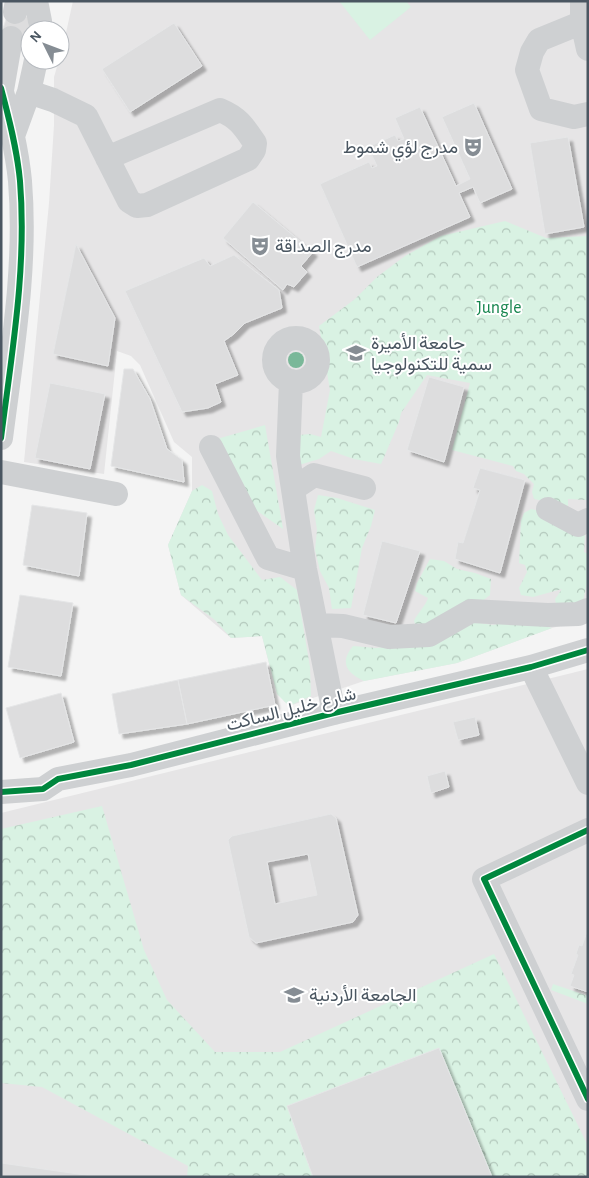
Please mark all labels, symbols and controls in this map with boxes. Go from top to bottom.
north arrow [20,20,70,70]
text: N [28,29,45,45]
theatre icon: مدرج لؤي شموط [462,136,484,158]
place label: مدرج لؤي شموط [343,139,458,162]
theatre icon: مدرج الصداقة [249,235,271,257]
place label: مدرج الصداقة [275,238,372,258]
park label: Jungle [476,299,522,317]
place label: جامعة الأميرة سمية للتكنولوجيا [371,333,492,375]
school or university icon: جامعة الأميرة سمية للتكنولوجيا [345,342,367,364]
street label: شارع خليل الساكت [224,685,358,737]
school or university icon: الجامعة الأردنية [283,984,305,1006]
place label: الجامعة الأردنية [309,985,416,1006]

